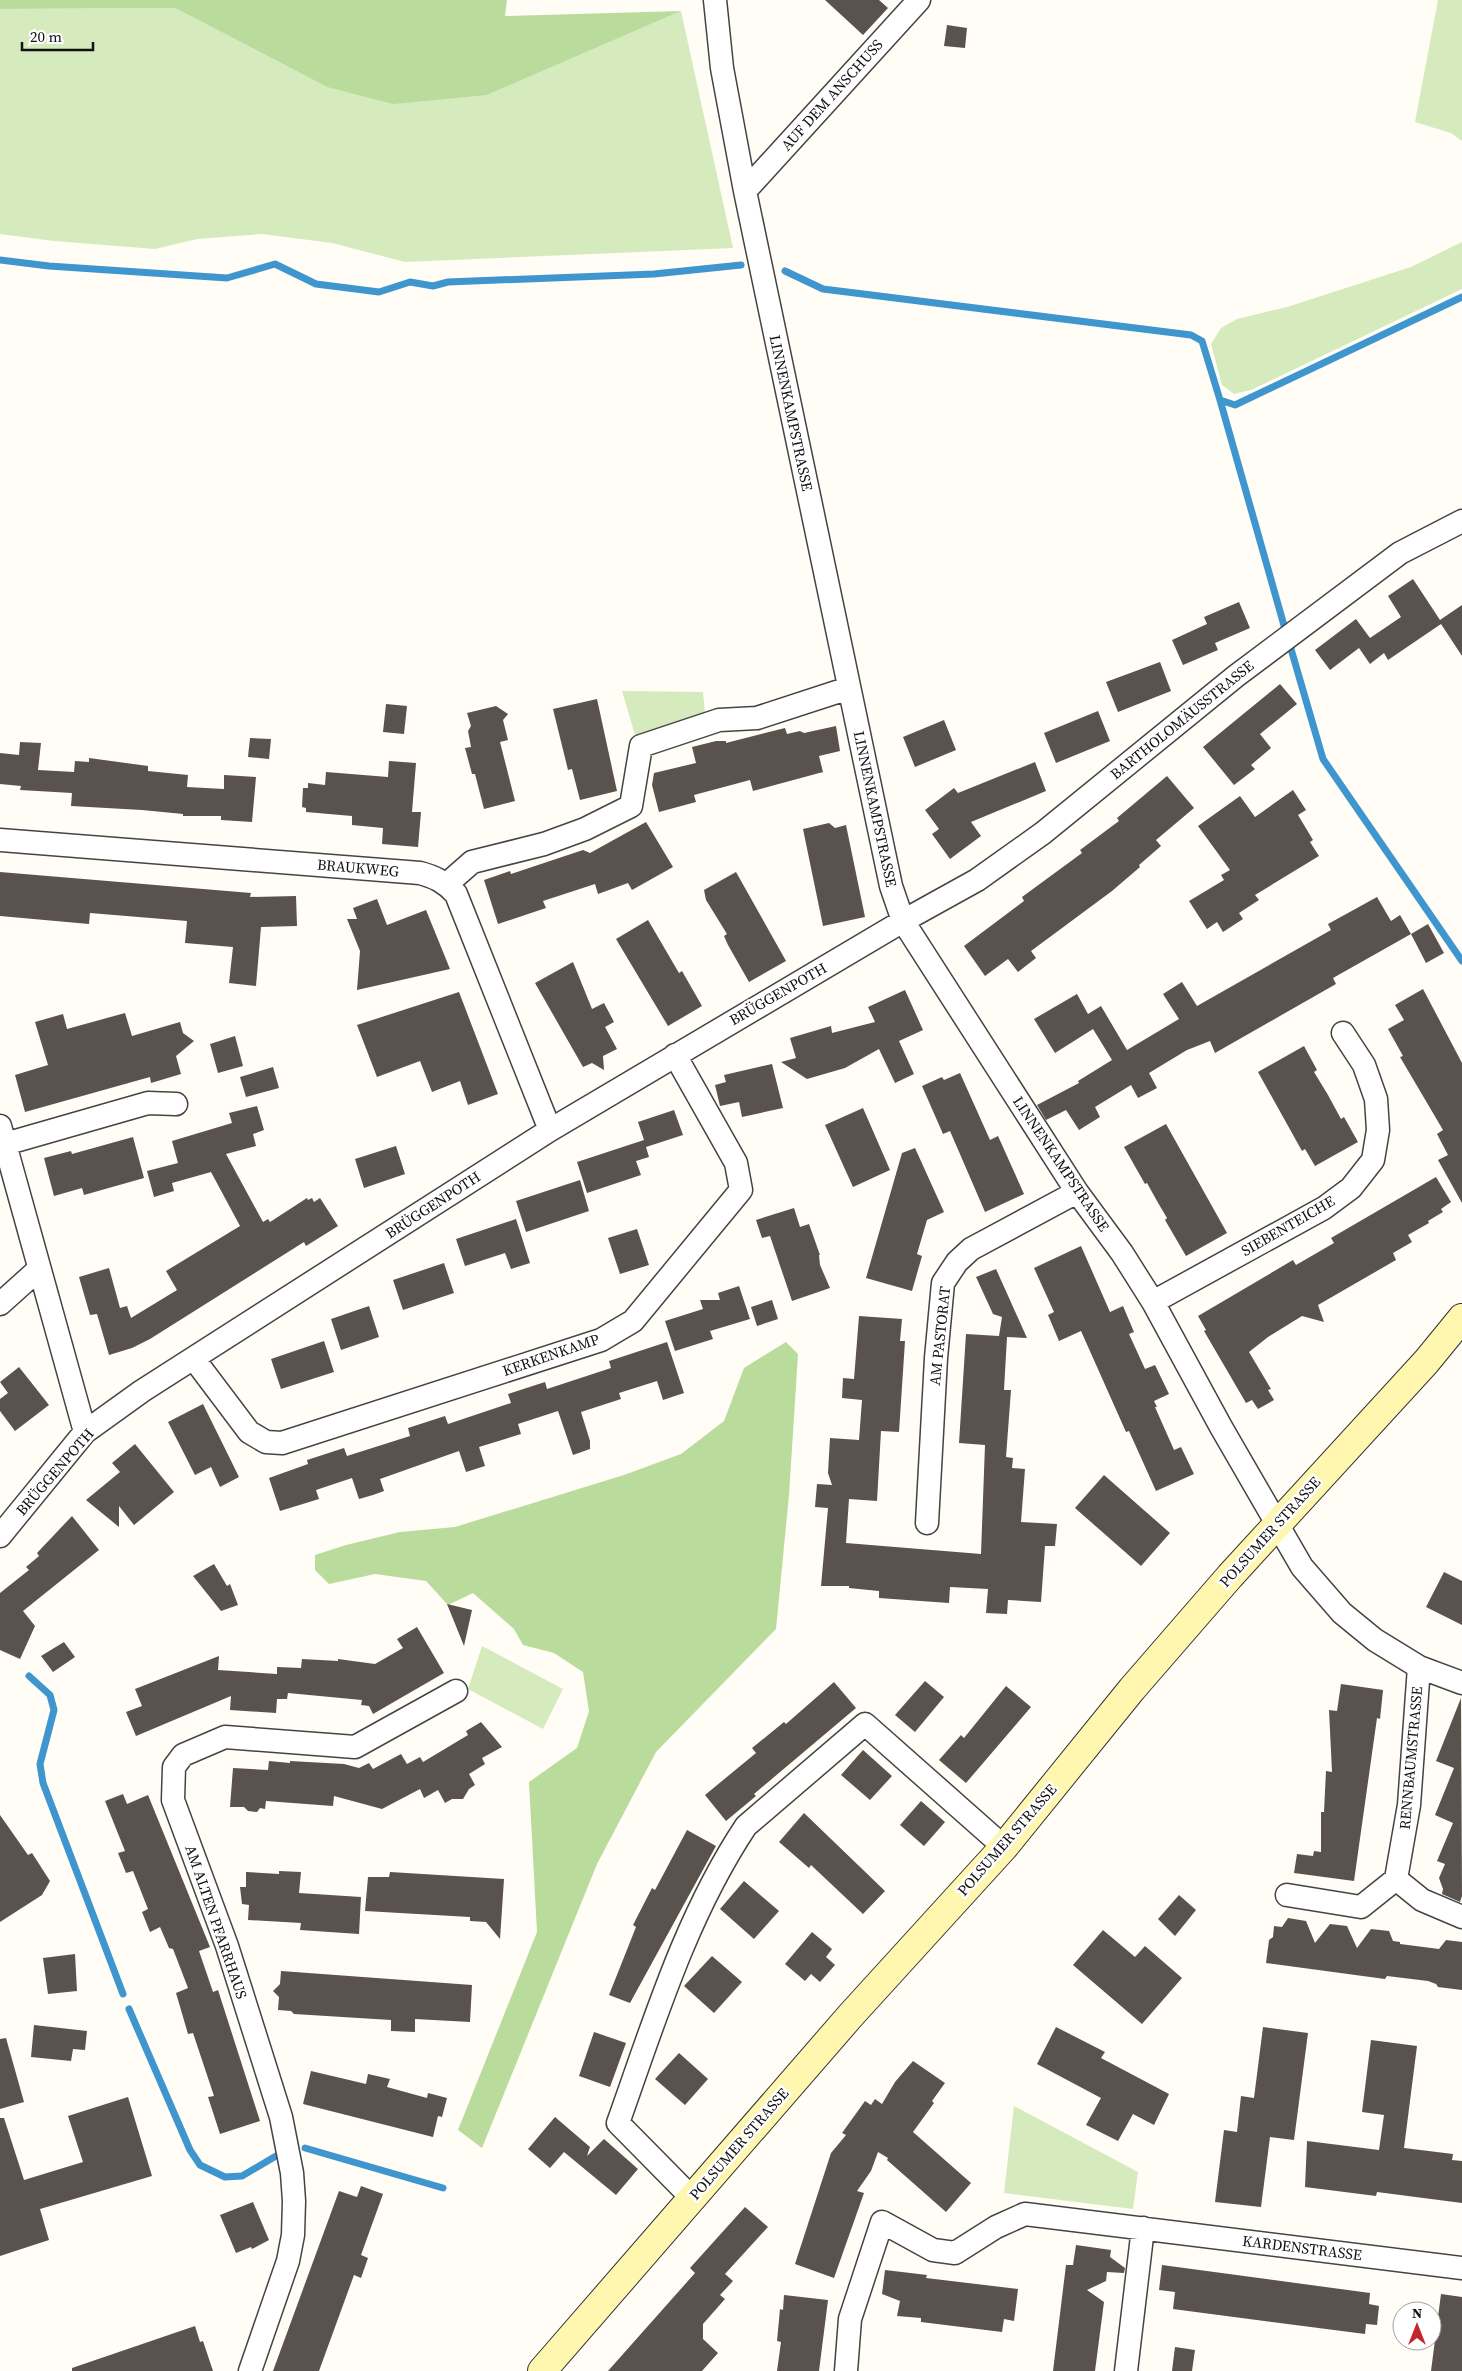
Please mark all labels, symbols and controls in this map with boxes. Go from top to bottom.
scale bar [22,20,94,52]
text: 20 m [30,26,62,47]
street label: AUF DEM ANSCHUSS [776,34,888,155]
street label: LINNENKAMPSTRASSE [765,333,818,493]
street label: BARTHOLOMÄUSSTRASSE [1106,655,1258,784]
street label: LINNENKAMPSTRASSE [849,729,902,889]
street label: BRAUKWEG [316,853,400,882]
street label: BRÜGGENPOTH [725,957,831,1030]
street label: LINNENKAMPSTRASSE [1008,1092,1115,1236]
street label: BRÜGGENPOTH [381,1166,484,1243]
street label: SIEBENTEICHE [1237,1190,1338,1261]
street label: AM PASTORAT [924,1285,955,1386]
street label: KERKENKAMP [500,1328,602,1381]
street label: BRÜGGENPOTH [11,1423,99,1520]
street label: POLSUMER STRASSE [1214,1472,1325,1592]
street label: RENNBAUMSTRASSE [1394,1686,1427,1830]
street label: POLSUMER STRASSE [952,1779,1061,1900]
street label: AM ALTEN PFARRHAUS [180,1842,253,2002]
street label: POLSUMER STRASSE [684,2083,793,2204]
street label: KARDENSTRASSE [1241,2230,1363,2265]
north arrow [1392,2301,1442,2351]
text: N [1412,2303,1422,2323]

